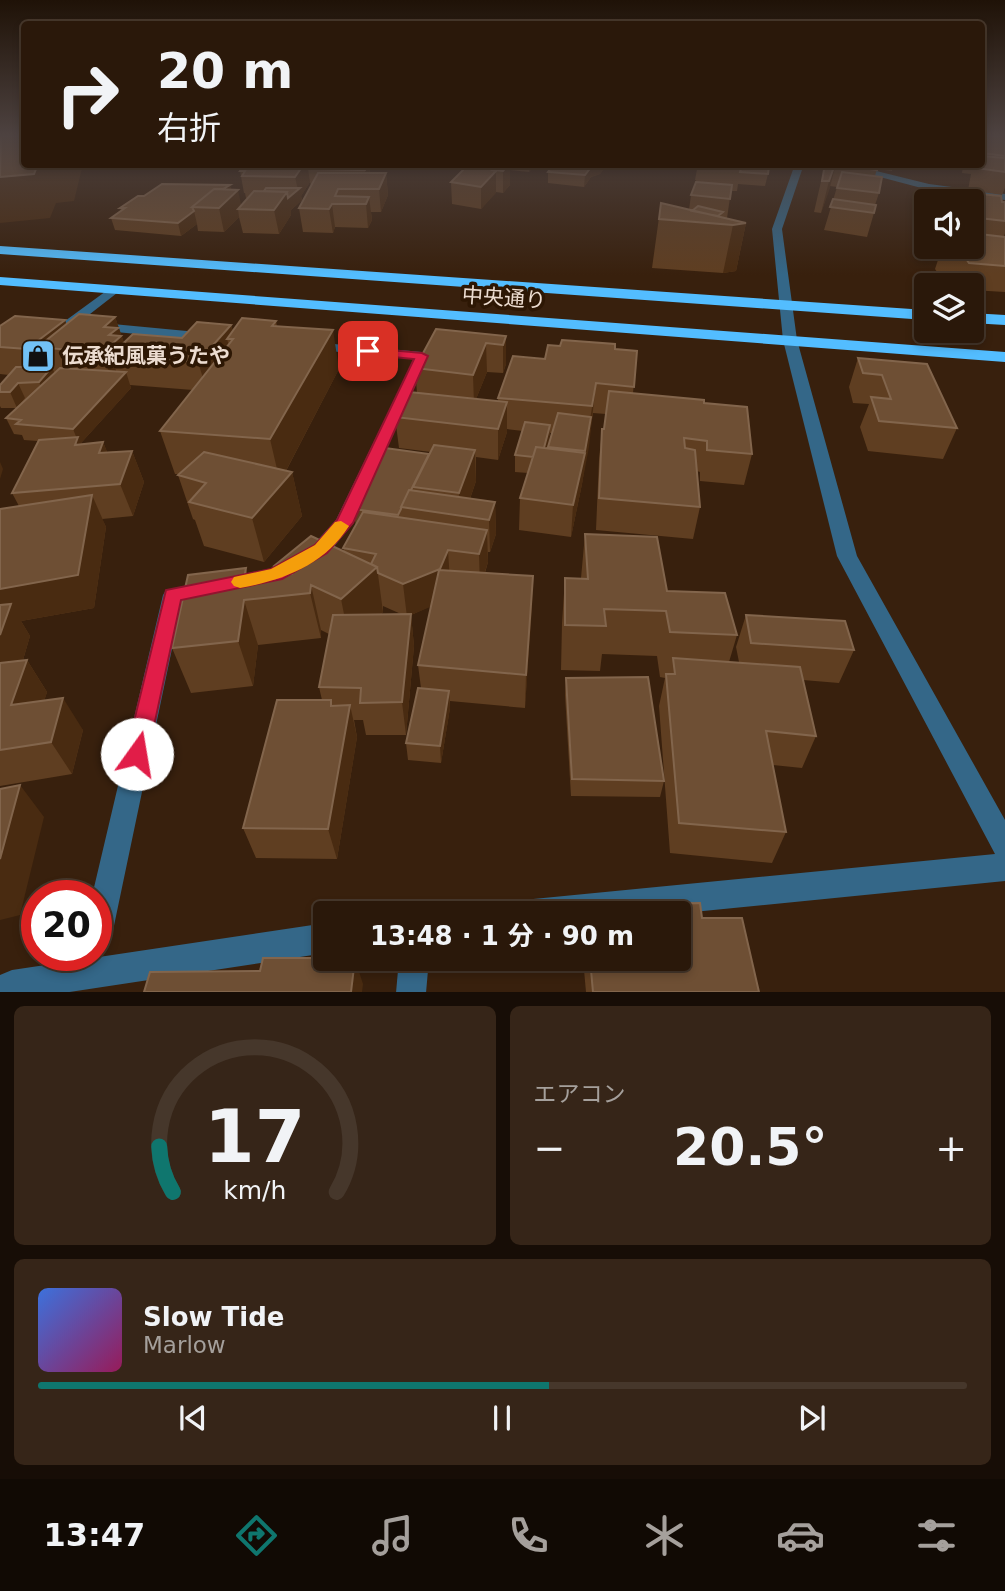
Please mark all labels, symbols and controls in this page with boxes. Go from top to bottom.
text: 20 m [157,43,293,100]
icon: right [42,49,133,140]
text: 右折 [157,109,221,147]
map controls [914,189,984,343]
button: sound [914,189,984,259]
button: layers [914,273,984,343]
street label: 中央通り [461,283,547,313]
pin [338,321,398,381]
icon: arrive [349,332,387,370]
shop icon: 伝承紀風菓うたや [19,337,57,375]
place label: 伝承紀風菓うたや [62,344,230,368]
position arrow [100,717,174,791]
speed limit sign: 20 [21,880,112,971]
text: 13:48 · 1 分 · 90 m [370,921,634,951]
text: エアコン [534,1081,626,1107]
text: 17 [204,1094,305,1179]
text: 20.5° [673,1117,827,1177]
text: − [534,1126,565,1170]
text: + [935,1126,967,1170]
text: km/h [223,1175,286,1204]
text: Slow Tide [143,1302,284,1332]
text: Marlow [143,1332,226,1358]
icon: previous [174,1399,212,1437]
icon: pause [483,1399,521,1437]
icon: next [793,1399,831,1437]
icon: directions [232,1511,281,1560]
icon: music [368,1511,417,1560]
icon: phone [504,1511,553,1560]
icon: climate [640,1511,689,1560]
icon: car [776,1511,825,1560]
icon: filters [912,1511,961,1560]
text: 13:47 [44,1516,145,1554]

